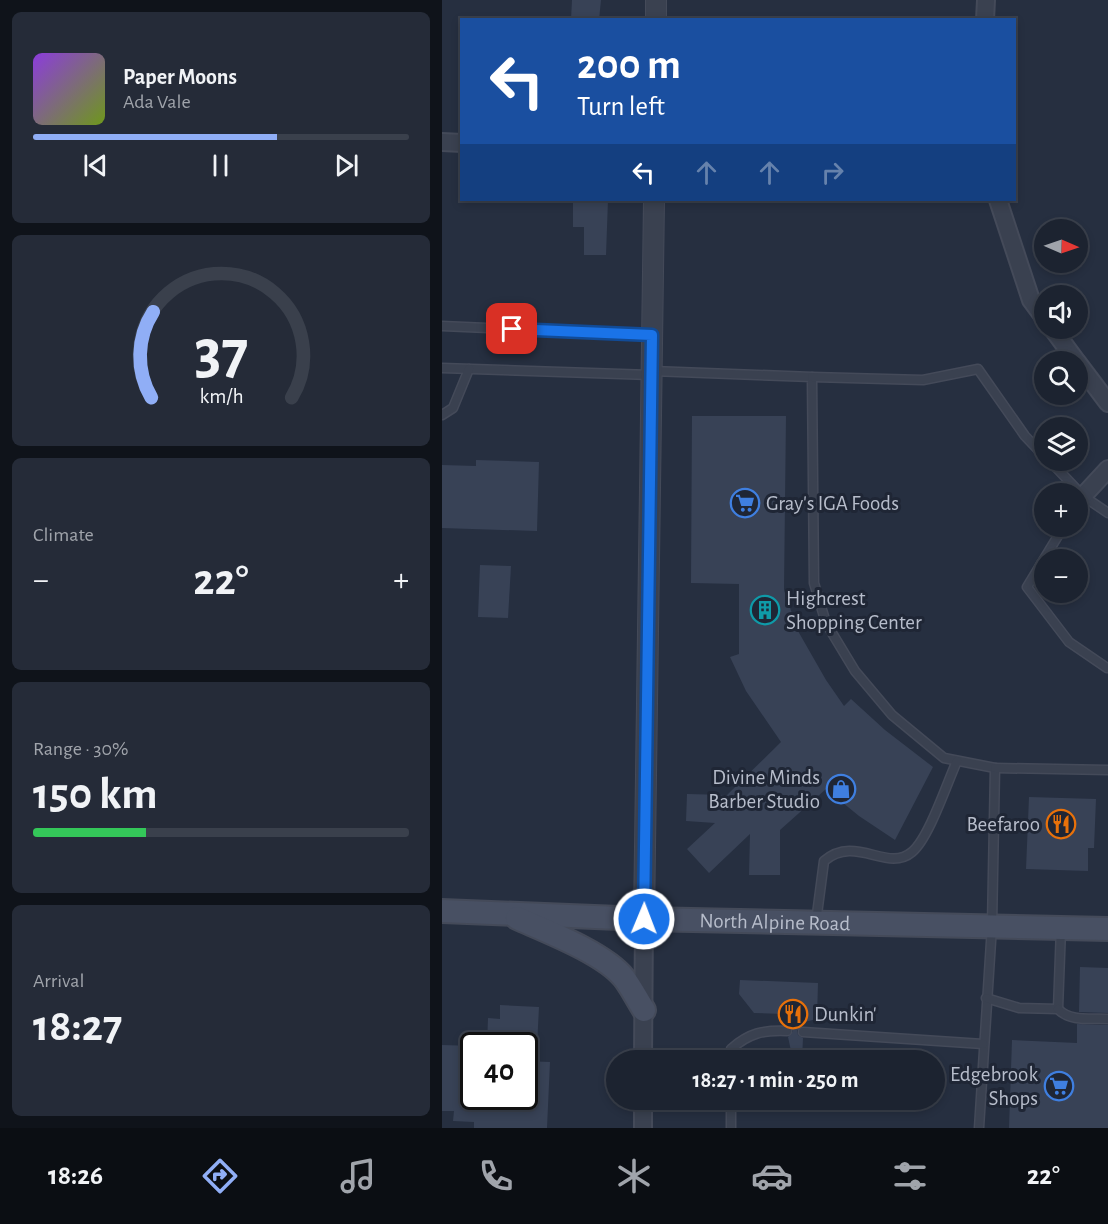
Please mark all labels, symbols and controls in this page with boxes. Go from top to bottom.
icon: left [478,42,556,120]
text: 200 m [577,44,681,86]
text: Paper Moons [123,66,237,88]
text: Ada Vale [123,92,191,112]
text: Turn left [577,93,665,120]
icon: previous [79,149,112,182]
icon: pause [204,149,237,182]
icon: next [330,149,363,182]
icon: left [627,156,660,189]
icon: ahead [690,156,723,189]
icon: ahead [753,156,786,189]
icon: right [816,156,849,189]
north arrow [1034,219,1088,273]
map controls [1034,219,1088,603]
button: sound [1034,285,1088,339]
pin [486,303,537,354]
icon: arrive [495,312,528,345]
text: 37 [194,322,248,384]
button: search [1034,351,1088,405]
text: km/h [199,386,243,407]
button: layers [1034,417,1088,471]
button: + [1034,483,1088,537]
supermarket icon: Gray's IGA Foods [729,487,761,519]
place label: Gray's IGA Foods [766,493,899,514]
text: Climate [33,525,94,545]
button: − [1034,549,1088,603]
text: 22° [193,558,249,603]
text: − [33,564,49,597]
text: + [393,564,409,597]
place label: Highcrest Shopping Center [786,588,922,633]
building icon: Highcrest Shopping Center [749,594,781,626]
text: Range · 30% [33,739,128,759]
place label: Divine Minds Barber Studio [708,767,820,812]
text: 150 km [33,772,157,817]
shop icon: Divine Minds Barber Studio [825,773,857,805]
restaurant icon: Beefaroo [1045,808,1077,840]
place label: Beefaroo [967,814,1040,835]
position arrow [612,887,676,951]
street label: North Alpine Road [699,910,851,934]
text: Arrival [33,971,84,991]
restaurant icon: Dunkin' [777,998,809,1030]
text: 18:27 [33,1004,122,1049]
place label: Dunkin' [814,1004,877,1025]
speed limit sign: 40 [460,1032,538,1110]
place label: Edgebrook Shops [950,1064,1038,1109]
text: 18:27 · 1 min · 250 m [693,1069,858,1091]
supermarket icon: Edgebrook Shops [1043,1070,1075,1102]
icon: directions [199,1155,241,1197]
icon: music [337,1155,379,1197]
icon: phone [475,1155,517,1197]
icon: climate [613,1155,655,1197]
icon: car [751,1155,793,1197]
icon: filters [889,1155,931,1197]
text: 18:26 [48,1162,103,1189]
text: 22° [1027,1162,1060,1189]

